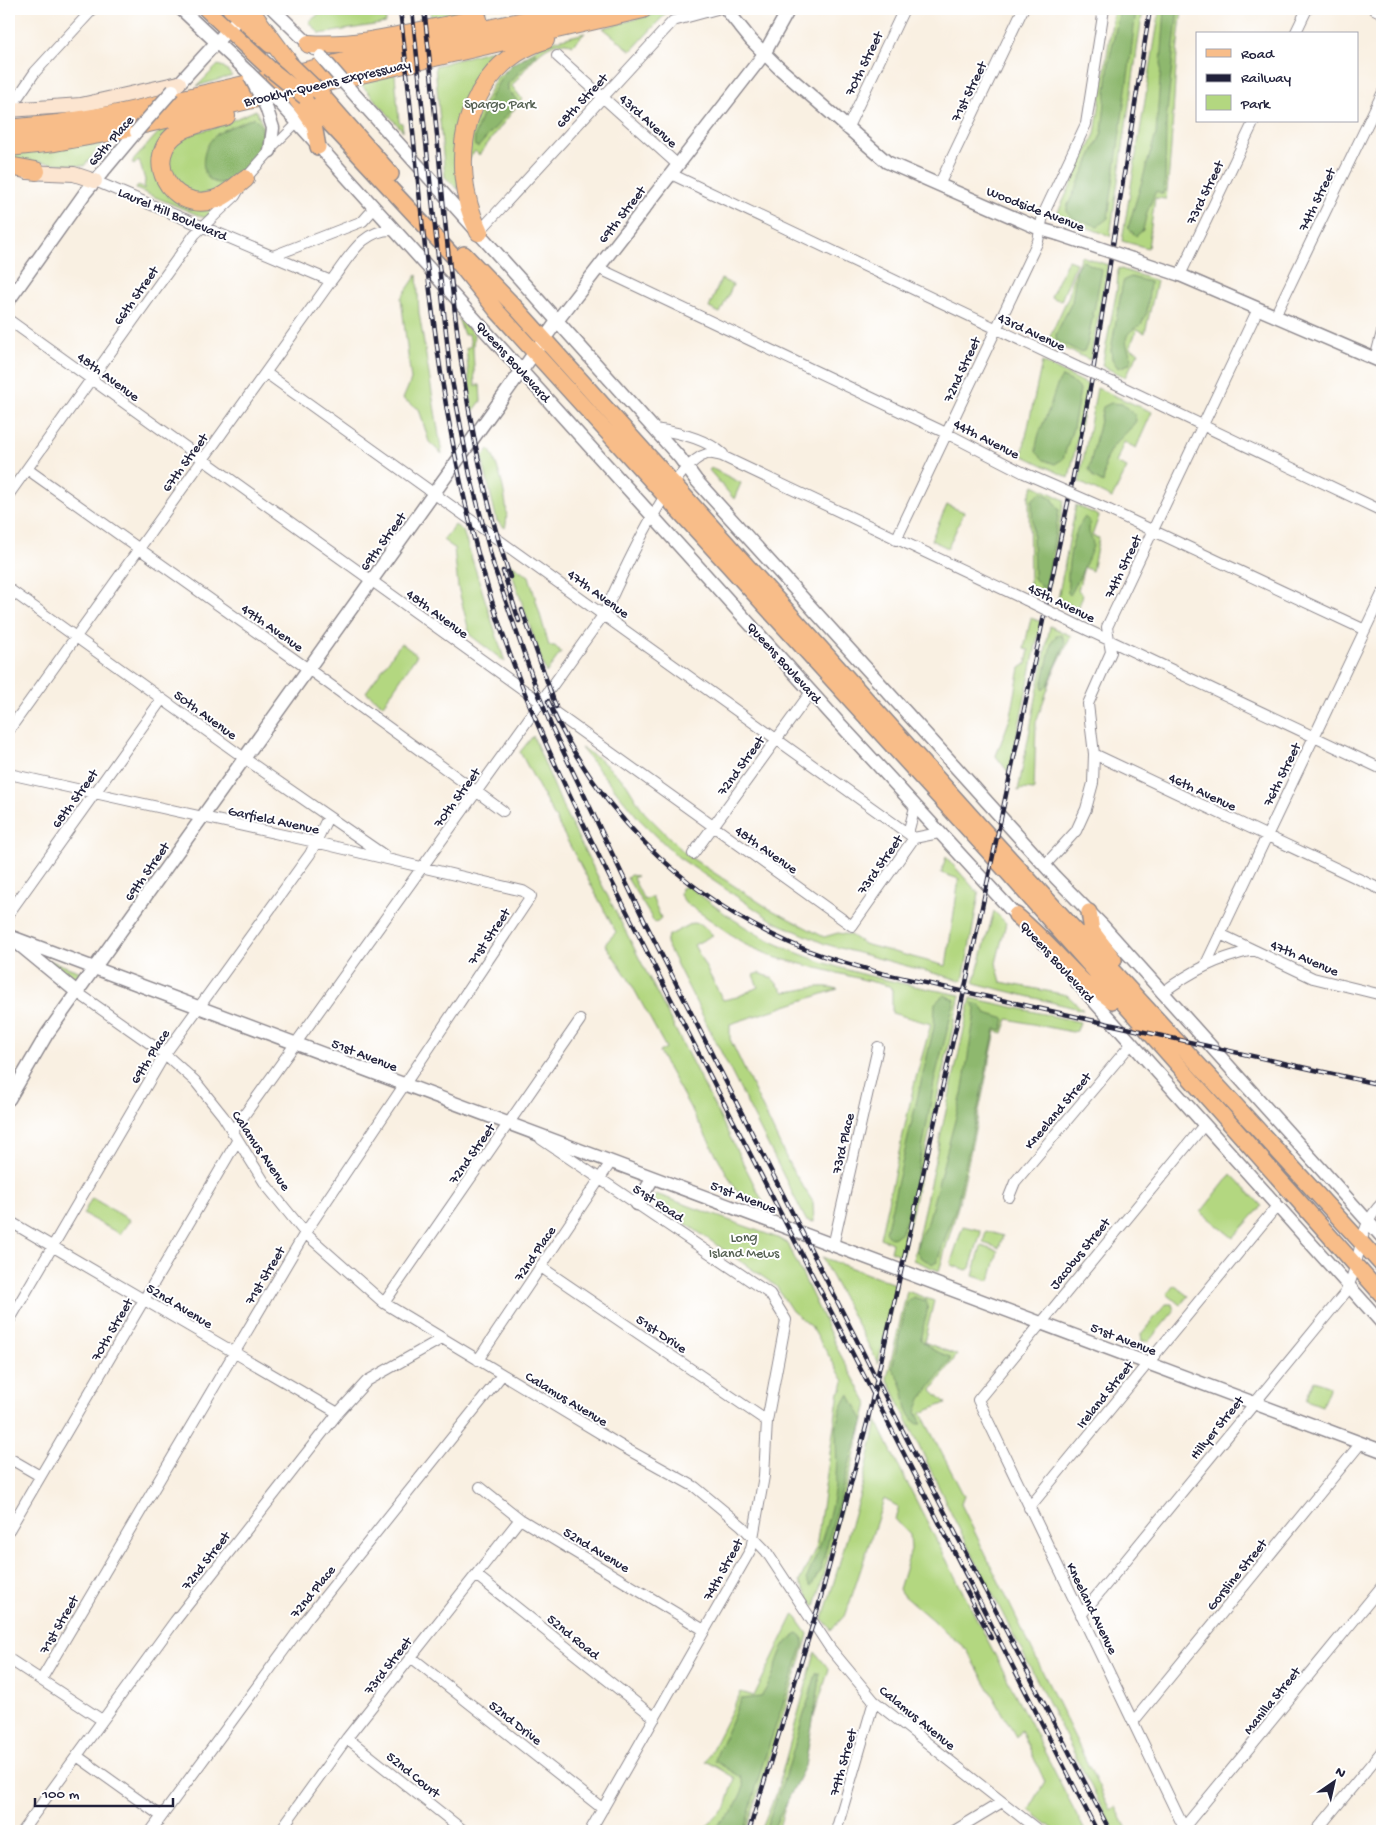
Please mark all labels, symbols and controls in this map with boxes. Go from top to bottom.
street label: 70th Street [842,28,889,100]
legend [1196,32,1358,122]
text: Road [1241,46,1275,64]
street label: Brooklyn-Queens Expressway [242,57,413,112]
street label: 71st Street [948,58,993,126]
street label: 68th Street [553,70,613,133]
text: Railway [1241,70,1292,88]
street label: 43rd Avenue [615,91,681,153]
text: Park [1240,96,1271,114]
park label: Spargo Park [464,97,537,114]
street label: 65th Place [85,112,139,170]
street label: 73rd Street [1183,158,1229,228]
street label: 74th Street [1295,165,1341,235]
street label: 69th Street [595,183,651,248]
street label: Woodside Avenue [984,184,1087,237]
street label: Laurel Hill Boulevard [115,185,231,247]
street label: 66th Street [111,263,164,329]
street label: 43rd Avenue [995,310,1068,357]
street label: Queens Boulevard [471,318,554,408]
street label: 72nd Street [940,334,986,406]
street label: 48th Avenue [73,350,143,407]
street label: 44th Avenue [950,416,1022,464]
street label: 67th Street [159,430,214,496]
street label: 69th Street [357,509,412,575]
street label: 74th Street [1101,532,1147,602]
street label: 47th Avenue [563,567,633,624]
street label: 45th Avenue [1025,581,1098,628]
street label: 48th Avenue [402,587,472,644]
street label: 49th Avenue [237,601,307,657]
street label: Queens Boulevard [742,619,825,709]
street label: 50th Avenue [170,687,240,745]
street label: 72nd Street [714,732,770,800]
street label: 76th Street [1260,740,1306,810]
street label: 70th Street [430,764,486,832]
street label: 68th Street [49,766,104,832]
street label: 46th Avenue [1166,770,1239,817]
street label: Garfield Avenue [226,803,321,840]
street label: 48th Avenue [731,823,801,879]
street label: 73rd Street [854,832,908,899]
street label: 69th Street [122,839,175,905]
street label: 71st Street [464,905,516,970]
street label: Queens Boulevard [1015,918,1098,1008]
street label: 47th Avenue [1267,937,1341,982]
street label: 69th Place [128,1026,175,1088]
street label: 51st Avenue [329,1036,400,1077]
street label: Kneeland Street [1022,1069,1097,1154]
street label: Calamus Avenue [227,1108,293,1195]
street label: 73rd Place [829,1111,860,1176]
street label: 72nd Street [446,1120,501,1189]
street label: 51st Avenue [708,1178,779,1219]
street label: 51st Road [629,1181,688,1228]
street label: Jacobus Street [1047,1214,1116,1294]
street label: 72nd Place [511,1223,561,1286]
park label: Long Island Mews [709,1230,780,1263]
street label: 71st Street [242,1243,291,1309]
street label: 52nd Avenue [142,1281,216,1334]
street label: 70th Street [88,1295,138,1365]
street label: 51st Drive [632,1312,690,1359]
street label: 51st Avenue [1088,1320,1159,1361]
street label: Ireland Street [1074,1357,1139,1433]
street label: Calamus Avenue [521,1369,611,1432]
street label: Hillyer Street [1187,1392,1250,1464]
street label: 52nd Avenue [559,1525,633,1578]
street label: 72nd Street [178,1528,236,1595]
street label: 74th Street [700,1535,749,1605]
street label: Gorsline Street [1204,1535,1273,1615]
street label: Kneeland Avenue [1061,1560,1121,1658]
street label: 72nd Place [287,1562,341,1623]
street label: 71st Street [36,1592,84,1658]
street label: 52nd Road [543,1612,604,1665]
street label: 73rd Street [361,1633,417,1699]
street label: Manilla Street [1241,1663,1306,1739]
street label: Calamus Avenue [875,1683,959,1755]
street label: 52nd Drive [484,1698,545,1751]
street label: 79th Street [827,1726,862,1799]
street label: 52nd Court [382,1749,444,1804]
north arrow [1308,1758,1358,1808]
text: N [1331,1764,1348,1783]
scale bar [35,1775,172,1807]
text: 100 m [41,1786,80,1804]

